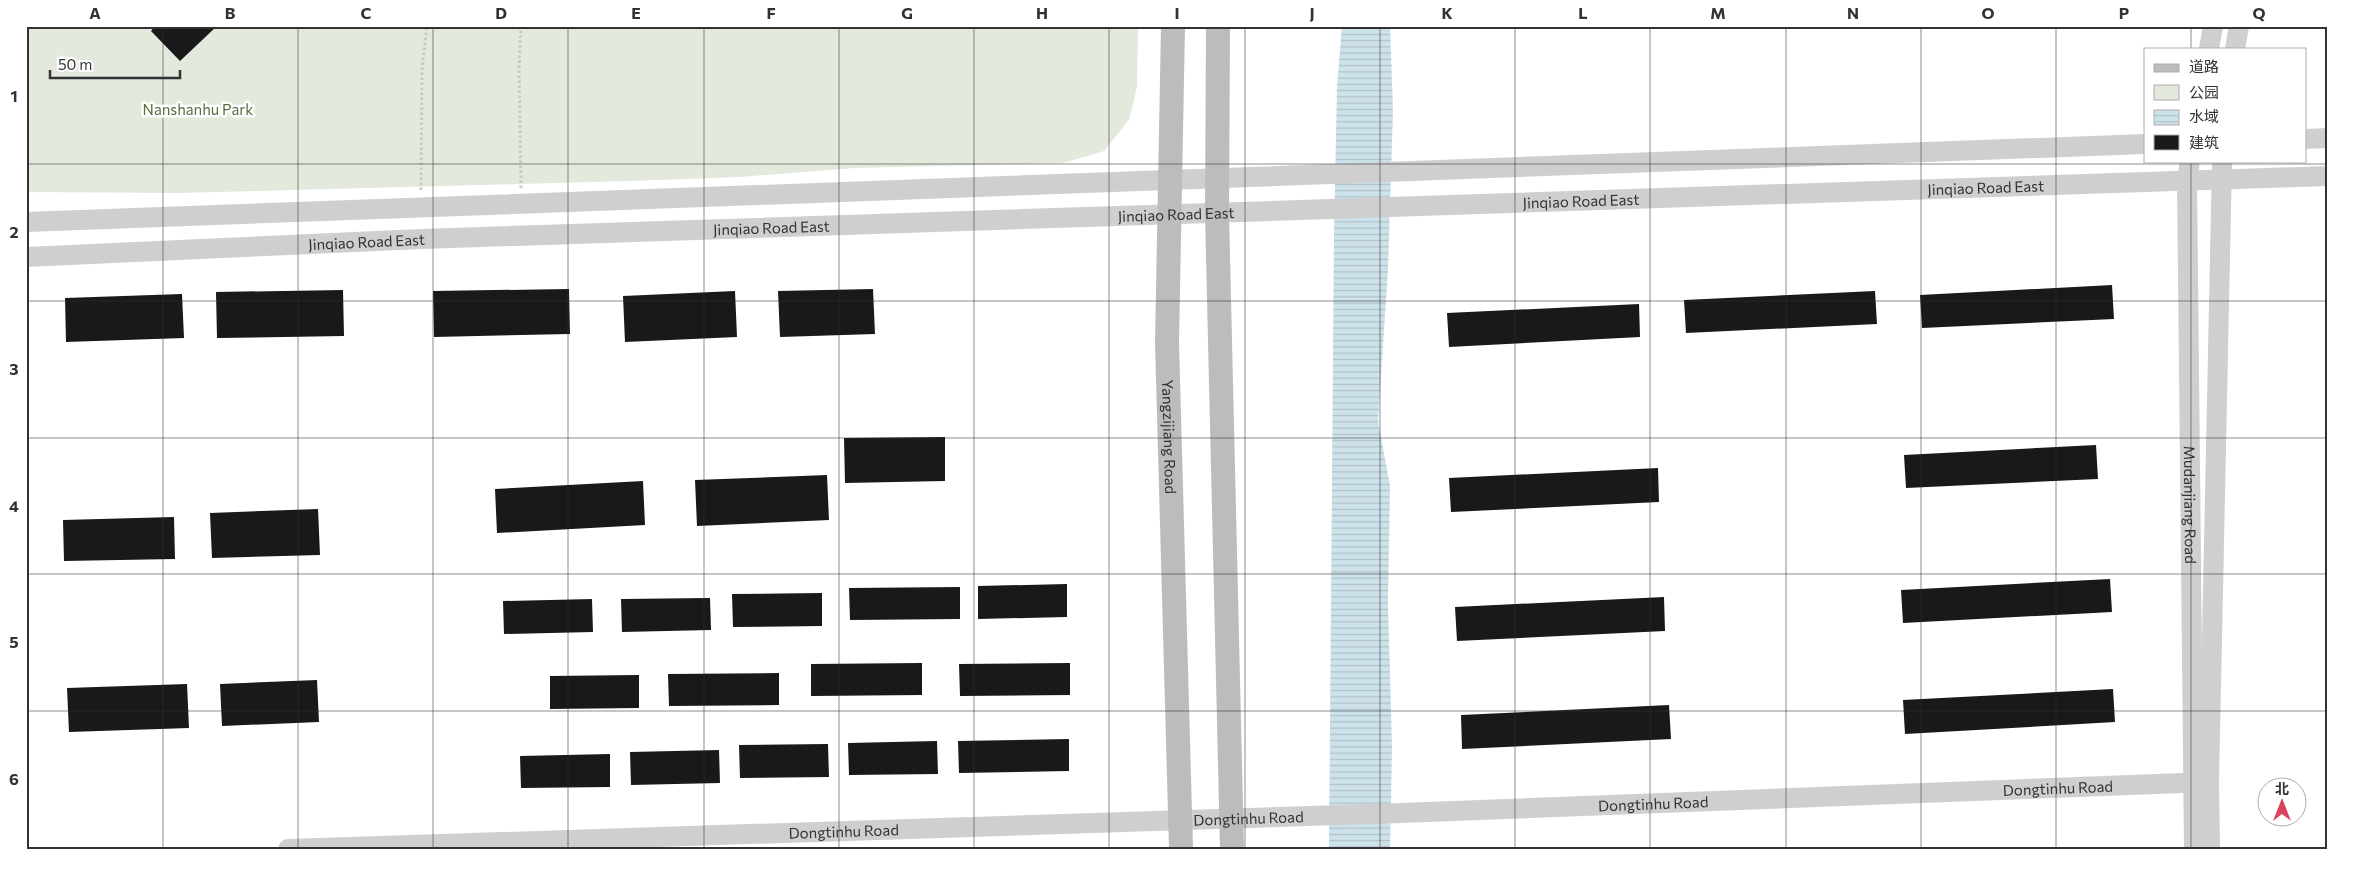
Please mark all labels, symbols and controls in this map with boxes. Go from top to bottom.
text: A [89,3,101,22]
text: B [225,3,236,22]
text: C [361,3,372,22]
text: D [495,3,507,22]
text: E [631,3,641,22]
text: F [766,3,776,22]
text: G [901,3,913,22]
text: H [1036,3,1048,22]
text: I [1174,3,1180,22]
text: J [1309,3,1315,22]
text: K [1441,3,1453,22]
text: L [1578,3,1588,22]
text: M [1710,3,1726,22]
text: N [1847,3,1859,22]
text: O [1981,3,1995,22]
text: P [2119,3,2129,22]
text: Q [2252,3,2266,22]
scale bar [50,48,180,80]
legend [2144,48,2306,162]
text: 50 m [58,55,92,73]
text: 道路 [2189,57,2219,75]
text: 公园 [2189,83,2219,101]
text: 1 [10,86,18,105]
park label: Nanshanhu Park [143,100,253,118]
text: 水域 [2189,107,2219,125]
text: 建筑 [2189,133,2219,151]
street label: Jinqiao Road East [1927,176,2044,198]
street label: Jinqiao Road East [1522,190,1640,212]
street label: Jinqiao Road East [1117,203,1235,225]
street label: Jinqiao Road East [713,217,830,238]
text: 2 [9,222,19,241]
street label: Jinqiao Road East [308,230,425,253]
text: 3 [9,359,19,378]
street label: Yangzijiang Road [1159,379,1180,494]
street label: Mudanjiang Road [2181,446,2200,564]
text: 4 [9,496,19,515]
text: 5 [9,632,19,651]
text: 6 [9,769,19,788]
street label: Dongtinhu Road [2002,777,2113,799]
north arrow [2256,778,2306,828]
text: 北 [2275,780,2289,797]
street label: Dongtinhu Road [1598,792,1709,814]
street label: Dongtinhu Road [1193,807,1304,829]
street label: Dongtinhu Road [788,820,899,842]

